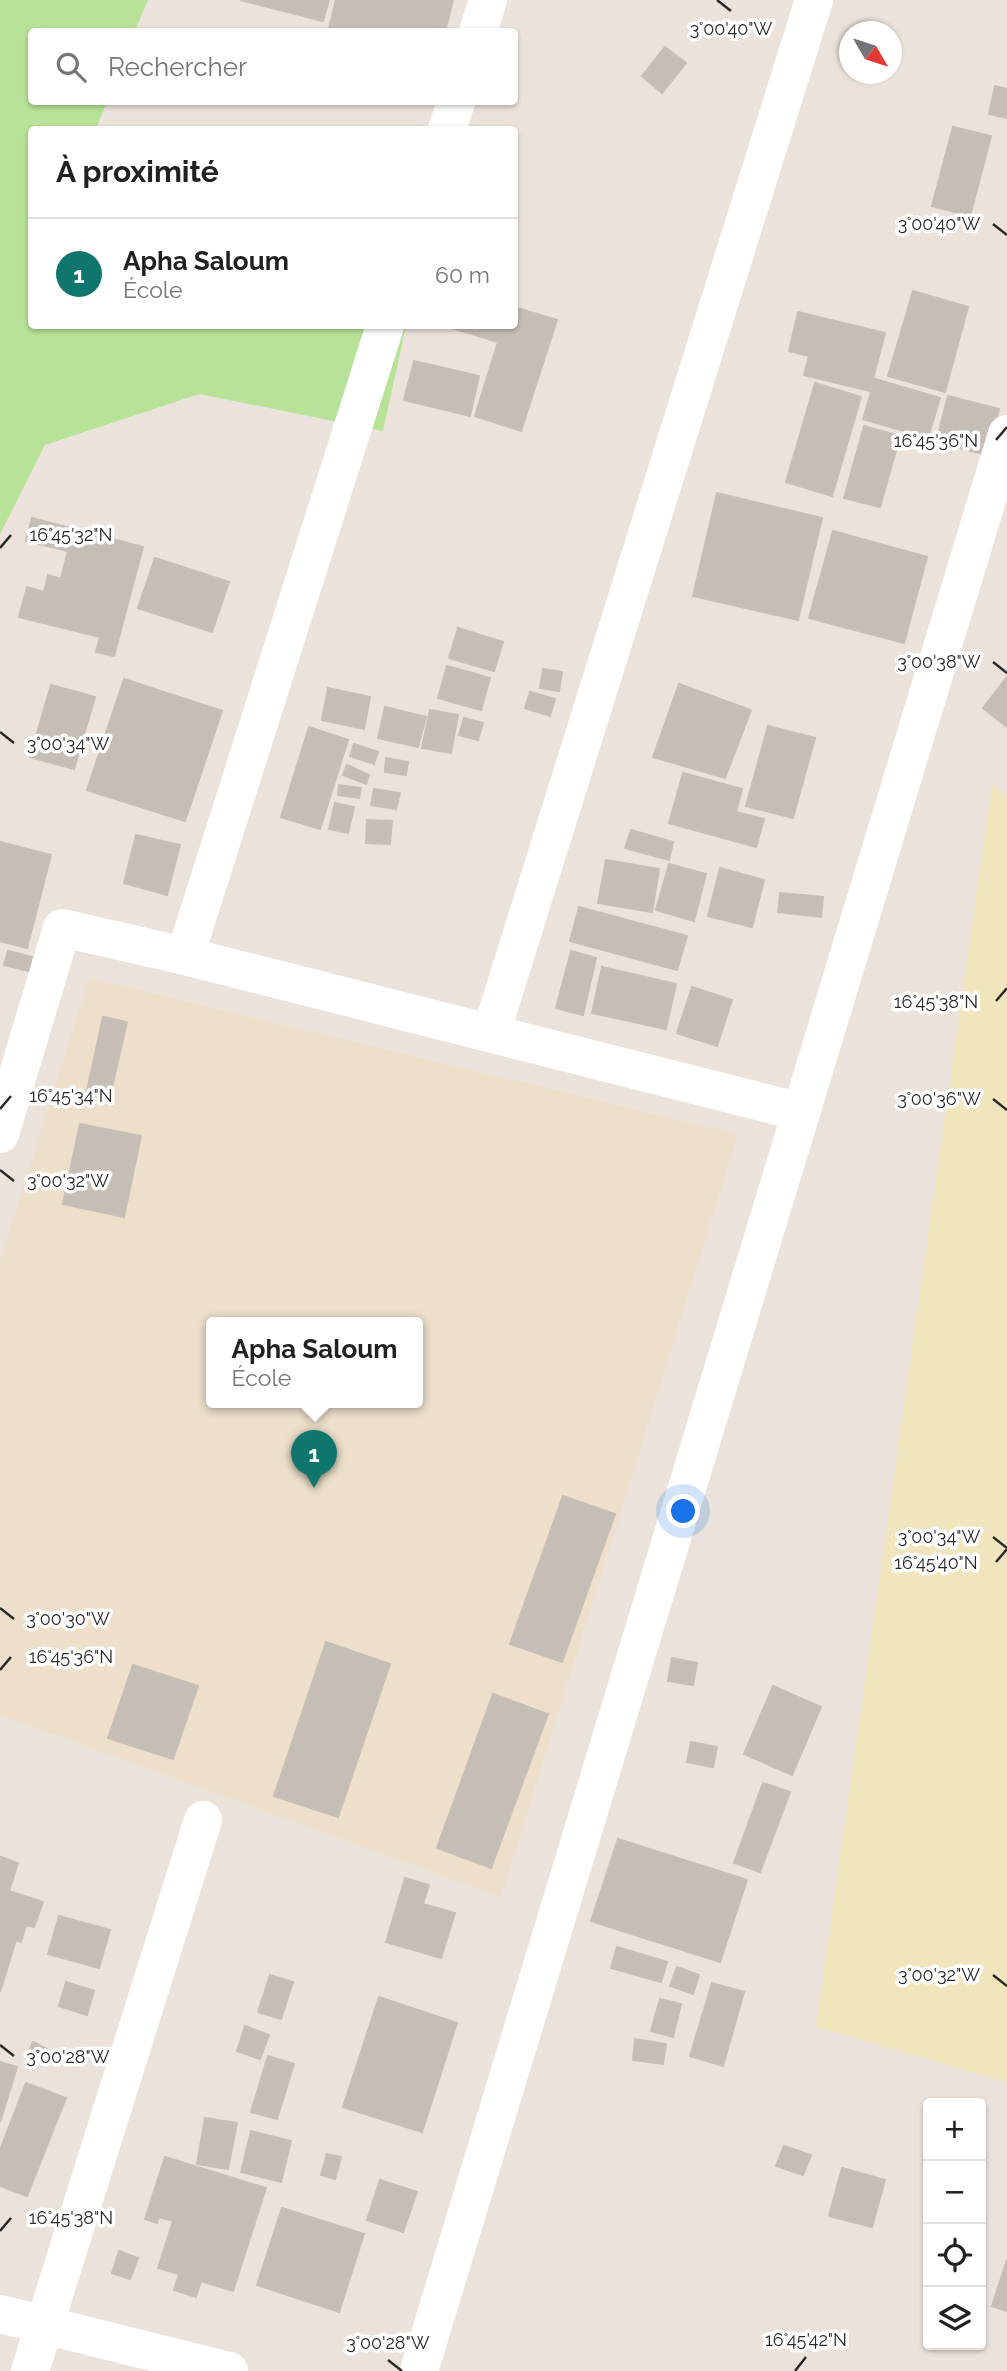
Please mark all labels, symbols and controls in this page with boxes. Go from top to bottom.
text: 3°00'40"W [690,18,772,39]
north arrow [839,21,902,84]
search box [28,28,518,105]
icon: search [52,48,90,86]
text: Rechercher [108,52,247,82]
text: À proximité [56,154,219,189]
text: 3°00'40"W [898,213,980,234]
text: Apha Saloum [123,246,289,276]
text: 1 [73,261,85,288]
text: 60 m [435,261,490,288]
text: École [123,276,183,303]
text: 16°45'36"N [894,430,978,451]
text: 16°45'32"N [30,524,113,545]
text: 3°00'38"W [897,651,981,672]
text: 3°00'34"W [27,733,109,754]
text: 16°45'38"N [894,991,978,1012]
text: 16°45'34"N [29,1085,113,1106]
text: 3°00'36"W [897,1088,981,1109]
text: 3°00'32"W [27,1170,109,1191]
popup [206,1317,423,1408]
text: Apha Saloum [232,1334,397,1364]
text: École [232,1364,291,1391]
pin: 1 [291,1430,337,1488]
your location [666,1494,700,1528]
text: 3°00'34"W [898,1526,980,1547]
text: 16°45'40"N [894,1552,978,1573]
text: 3°00'30"W [26,1608,110,1629]
text: 16°45'36"N [29,1646,113,1667]
text: 3°00'32"W [898,1964,980,1985]
text: 3°00'28"W [26,2046,110,2067]
map controls [923,2098,986,2350]
button: + [923,2098,986,2161]
button: − [923,2161,986,2224]
text: 16°45'38"N [29,2207,113,2228]
button: locate [923,2224,986,2287]
button: layers [923,2287,986,2350]
text: 16°45'42"N [765,2329,847,2350]
text: 3°00'28"W [346,2332,430,2353]

